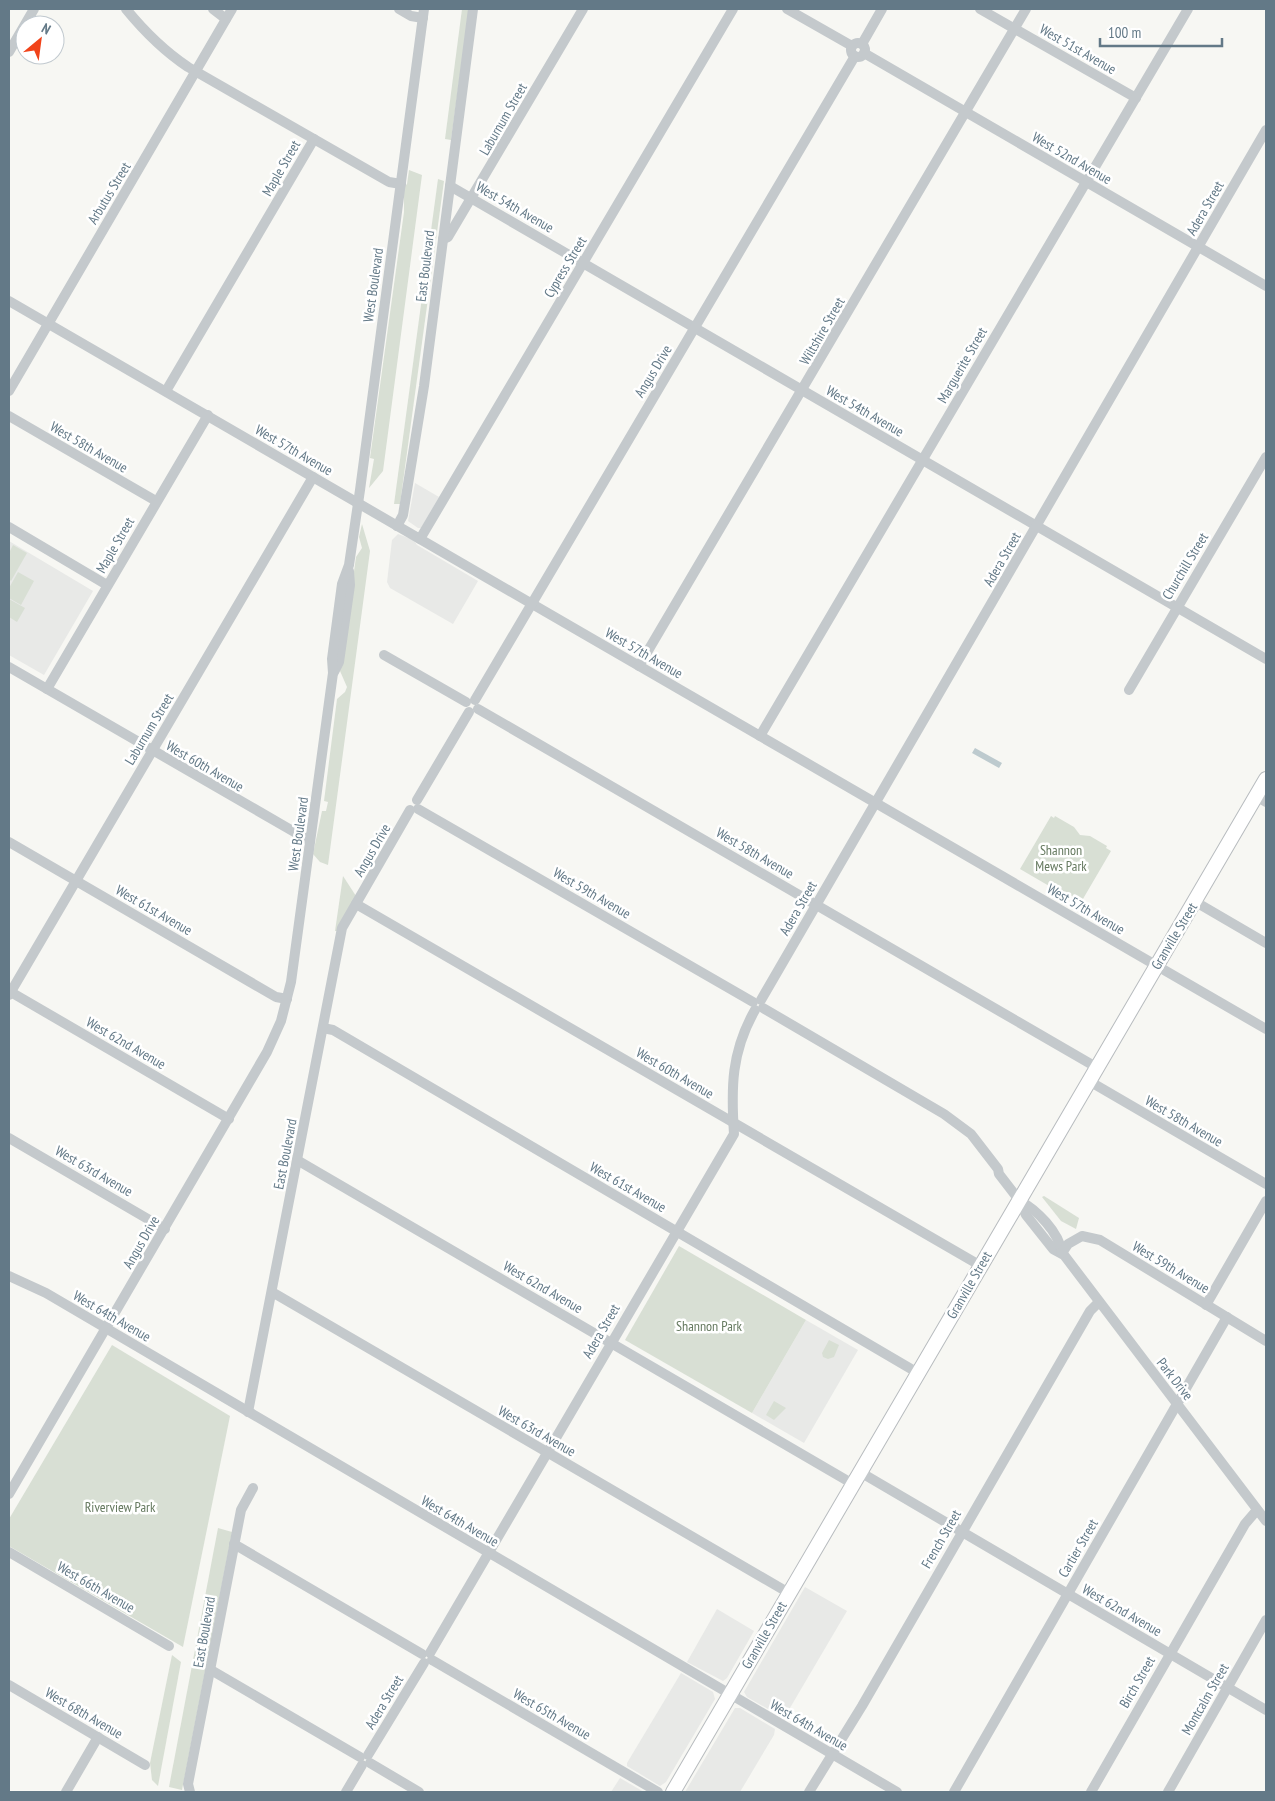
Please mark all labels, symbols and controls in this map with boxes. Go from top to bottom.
north arrow [15,15,65,65]
scale bar [1100,15,1222,47]
text: N [39,19,54,38]
street label: West 51st Avenue [1037,20,1120,78]
text: 100 m [1108,23,1141,42]
street label: Laburnum Street [475,80,531,158]
street label: West 52nd Avenue [1029,128,1115,188]
street label: Maple Street [258,137,304,199]
street label: Arbutus Street [83,159,135,227]
street label: West 54th Avenue [473,177,557,237]
street label: Adera Street [1182,177,1228,238]
street label: East Boulevard [412,229,438,303]
street label: Cypress Street [540,233,590,301]
street label: West Boulevard [359,247,387,323]
street label: Wiltshire Street [795,294,849,368]
street label: Marguerite Street [933,324,991,406]
street label: Angus Drive [630,341,676,401]
street label: West 54th Avenue [823,381,907,441]
street label: West 58th Avenue [47,417,131,477]
street label: West 57th Avenue [252,421,336,480]
street label: Maple Street [92,514,138,576]
street label: Adera Street [979,528,1025,589]
street label: Churchill Street [1158,529,1212,603]
street label: West 57th Avenue [602,624,686,683]
street label: Laburnum Street [121,690,178,768]
street label: West 60th Avenue [163,736,247,796]
street label: West Boulevard [284,796,312,872]
street label: Angus Drive [350,820,394,880]
street label: West 58th Avenue [713,823,797,883]
park label: Shannon Mews Park [1035,841,1087,875]
street label: West 59th Avenue [550,863,634,923]
street label: Adera Street [775,877,821,938]
street label: West 57th Avenue [1044,880,1128,939]
street label: West 61st Avenue [113,881,196,939]
street label: Granville Street [1147,899,1201,973]
street label: West 62nd Avenue [83,1013,169,1073]
street label: West 60th Avenue [633,1043,717,1103]
street label: West 58th Avenue [1142,1091,1226,1151]
street label: East Boulevard [269,1117,301,1191]
street label: West 63rd Avenue [52,1142,136,1201]
street label: West 61st Avenue [587,1158,670,1216]
street label: Angus Drive [119,1212,163,1272]
street label: West 59th Avenue [1129,1237,1213,1297]
street label: Granville Street [942,1248,996,1322]
street label: West 62nd Avenue [500,1257,586,1317]
street label: West 64th Avenue [70,1286,154,1346]
street label: Adera Street [578,1300,624,1361]
park label: Shannon Park [676,1317,743,1335]
street label: Park Drive [1153,1354,1197,1404]
street label: West 63rd Avenue [495,1402,579,1461]
street label: West 64th Avenue [418,1491,502,1551]
park label: Riverview Park [85,1498,156,1516]
street label: French Street [917,1506,965,1571]
street label: Cartier Street [1054,1515,1102,1580]
street label: West 66th Avenue [54,1557,138,1617]
street label: West 62nd Avenue [1079,1580,1165,1640]
street label: East Boulevard [189,1595,219,1669]
street label: Granville Street [737,1598,791,1672]
street label: Birch Street [1115,1653,1159,1711]
street label: Montcalm Street [1177,1660,1233,1738]
street label: Adera Street [361,1672,407,1732]
street label: West 68th Avenue [42,1683,126,1743]
street label: West 65th Avenue [510,1684,594,1744]
street label: West 64th Avenue [767,1695,851,1755]

